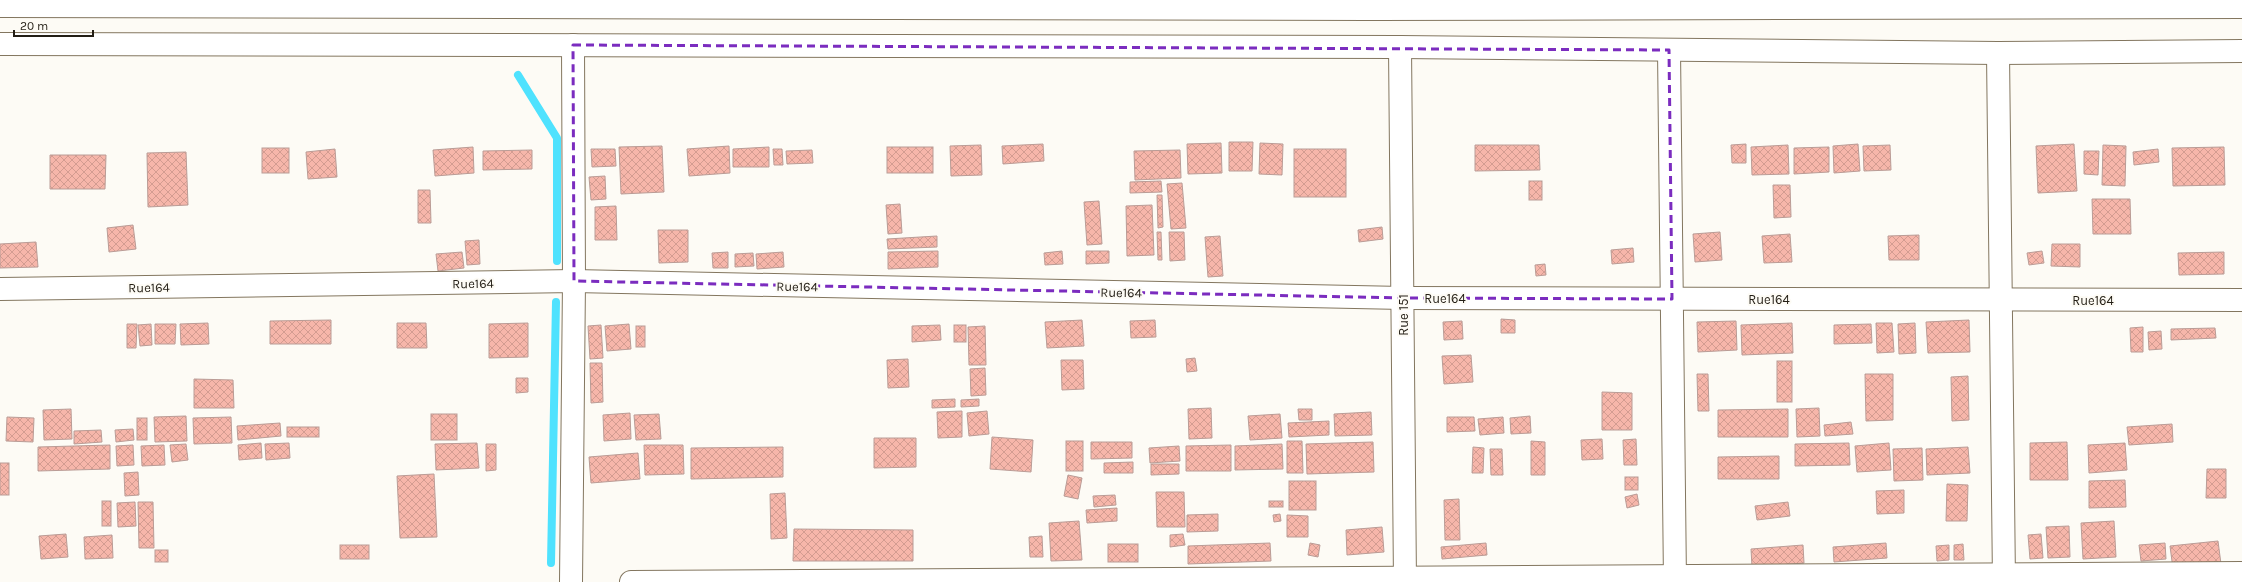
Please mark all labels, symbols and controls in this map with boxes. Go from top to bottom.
scale bar [14,12,93,38]
text: 20 m [20,19,48,33]
street label: Rue164 [452,276,494,291]
street label: Rue164 [776,279,818,294]
street label: Rue164 [128,280,170,295]
street label: Rue164 [1100,285,1142,300]
street label: Rue164 [1424,291,1466,306]
street label: Rue164 [1748,292,1790,307]
street label: Rue164 [2072,293,2114,308]
street label: Rue 151 [1396,294,1411,336]

